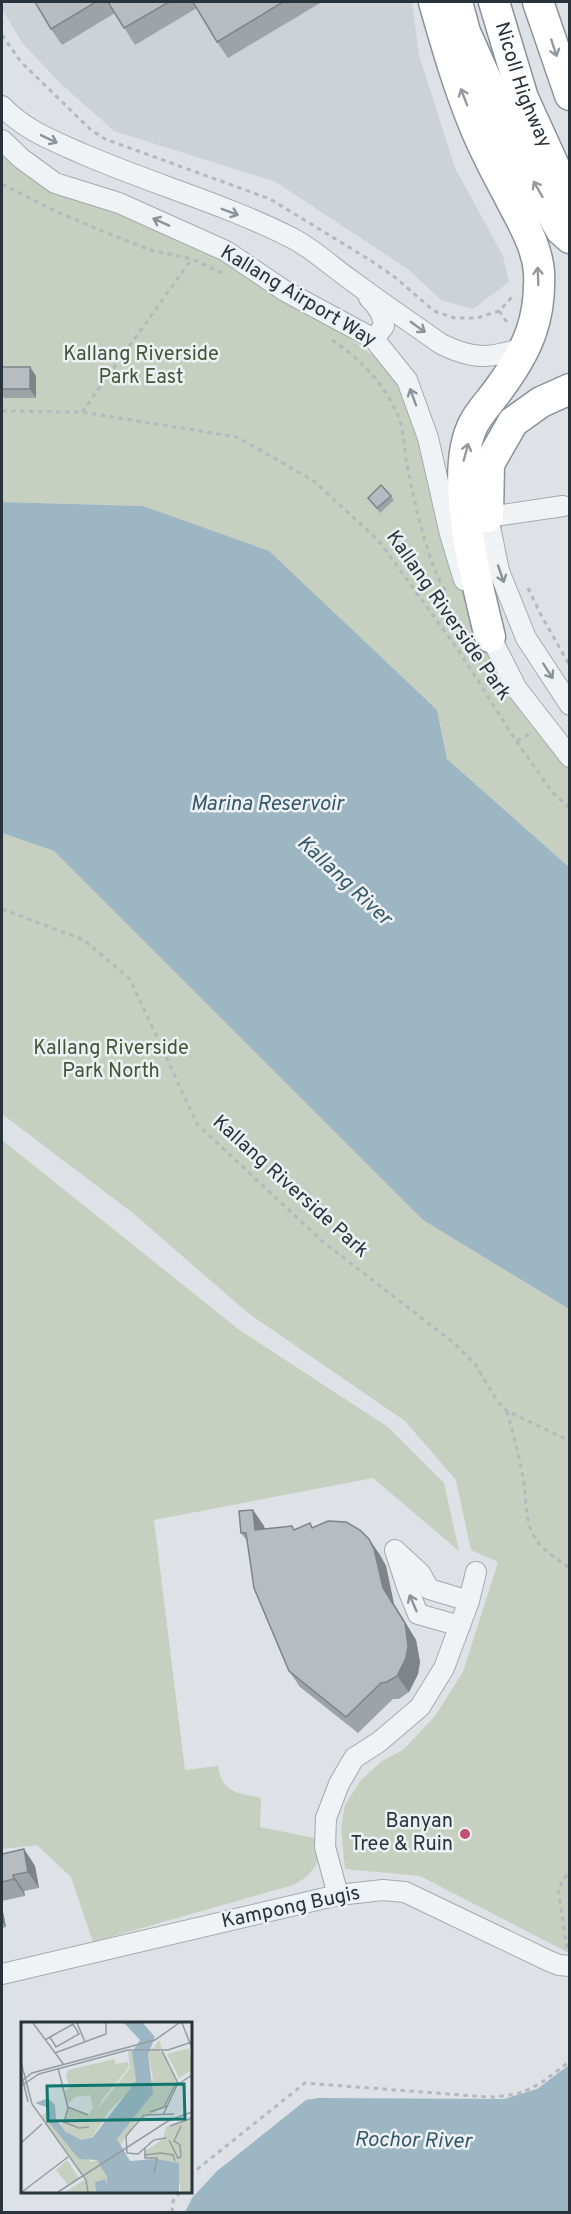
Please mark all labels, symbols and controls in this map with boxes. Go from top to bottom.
street label: Nicoll Highway [488,19,557,152]
one-way arrow [549,38,560,57]
one-way arrow [458,88,469,107]
one-way arrow [40,133,58,145]
one-way arrow [532,181,543,199]
one-way arrow [220,207,239,218]
one-way arrow [153,216,171,227]
street label: Kallang Airport Way [215,240,381,354]
one-way arrow [532,267,543,287]
one-way arrow [409,321,425,333]
park label: Kallang Riverside Park East [63,342,219,391]
one-way arrow [407,388,418,406]
one-way arrow [461,443,472,462]
street label: Kallang Riverside Park [380,526,516,706]
one-way arrow [496,564,507,583]
one-way arrow [542,662,554,679]
water label: Marina Reservoir [191,791,345,818]
water label: Kallang River [291,830,399,933]
park label: Kallang Riverside Park North [33,1036,189,1085]
street label: Kallang Riverside Park [206,1110,374,1264]
one-way arrow [407,1594,418,1613]
place label: Banyan Tree & Ruin [350,1809,453,1858]
marker: Banyan Tree & Ruin [458,1827,472,1841]
street label: Kampong Bugis [219,1881,363,1935]
inset map [21,2022,192,2193]
water label: Rochor River [354,2126,474,2156]

